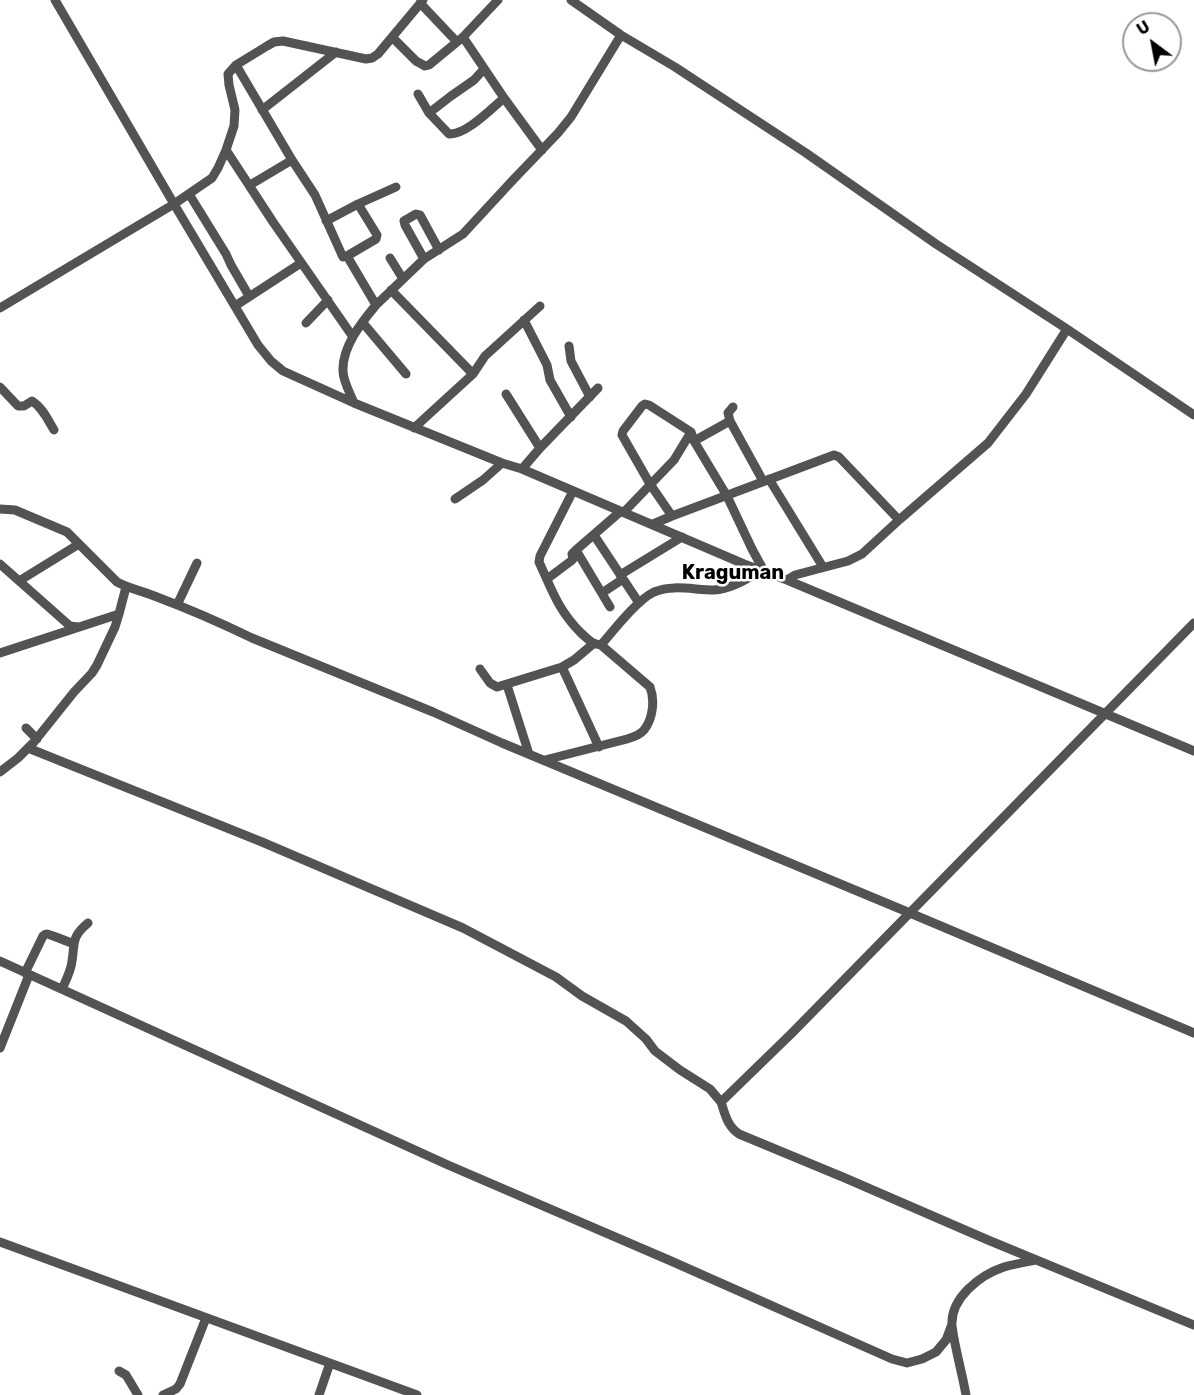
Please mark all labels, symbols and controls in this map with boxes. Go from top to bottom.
north arrow [1122,12,1182,72]
text: U [1133,17,1153,39]
district label: Kraguman [682,561,784,585]

